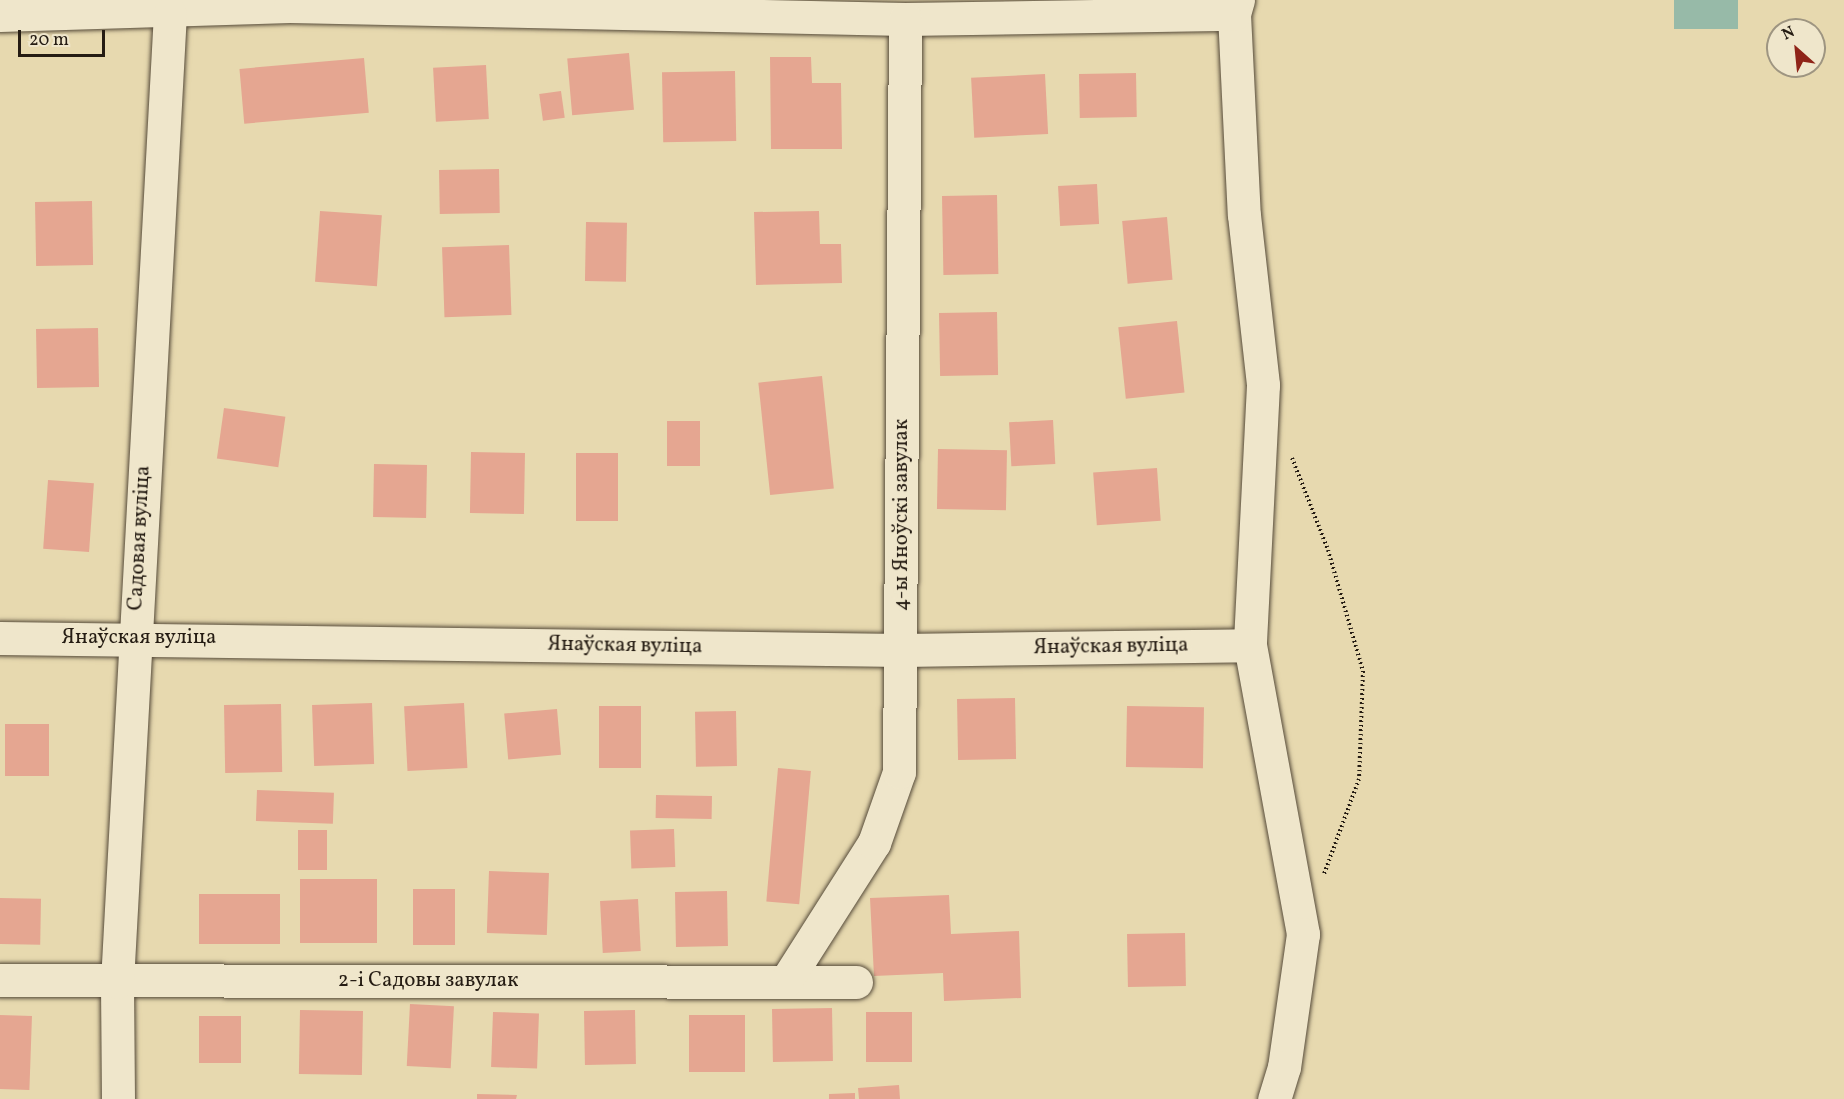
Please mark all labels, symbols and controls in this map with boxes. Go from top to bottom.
scale bar [21,18,108,56]
north arrow [1766,18,1826,78]
text: N [1779,21,1799,46]
text: 20 m [29,28,69,53]
street label: 4-ы Яноўскі завулак [889,419,915,611]
street label: Садовая вуліца [124,465,156,611]
street label: Янаўская вуліца [62,625,216,651]
street label: Янаўская вуліца [547,632,703,660]
street label: Янаўская вуліца [1033,633,1189,661]
street label: 2-і Садовы завулак [338,968,518,994]

